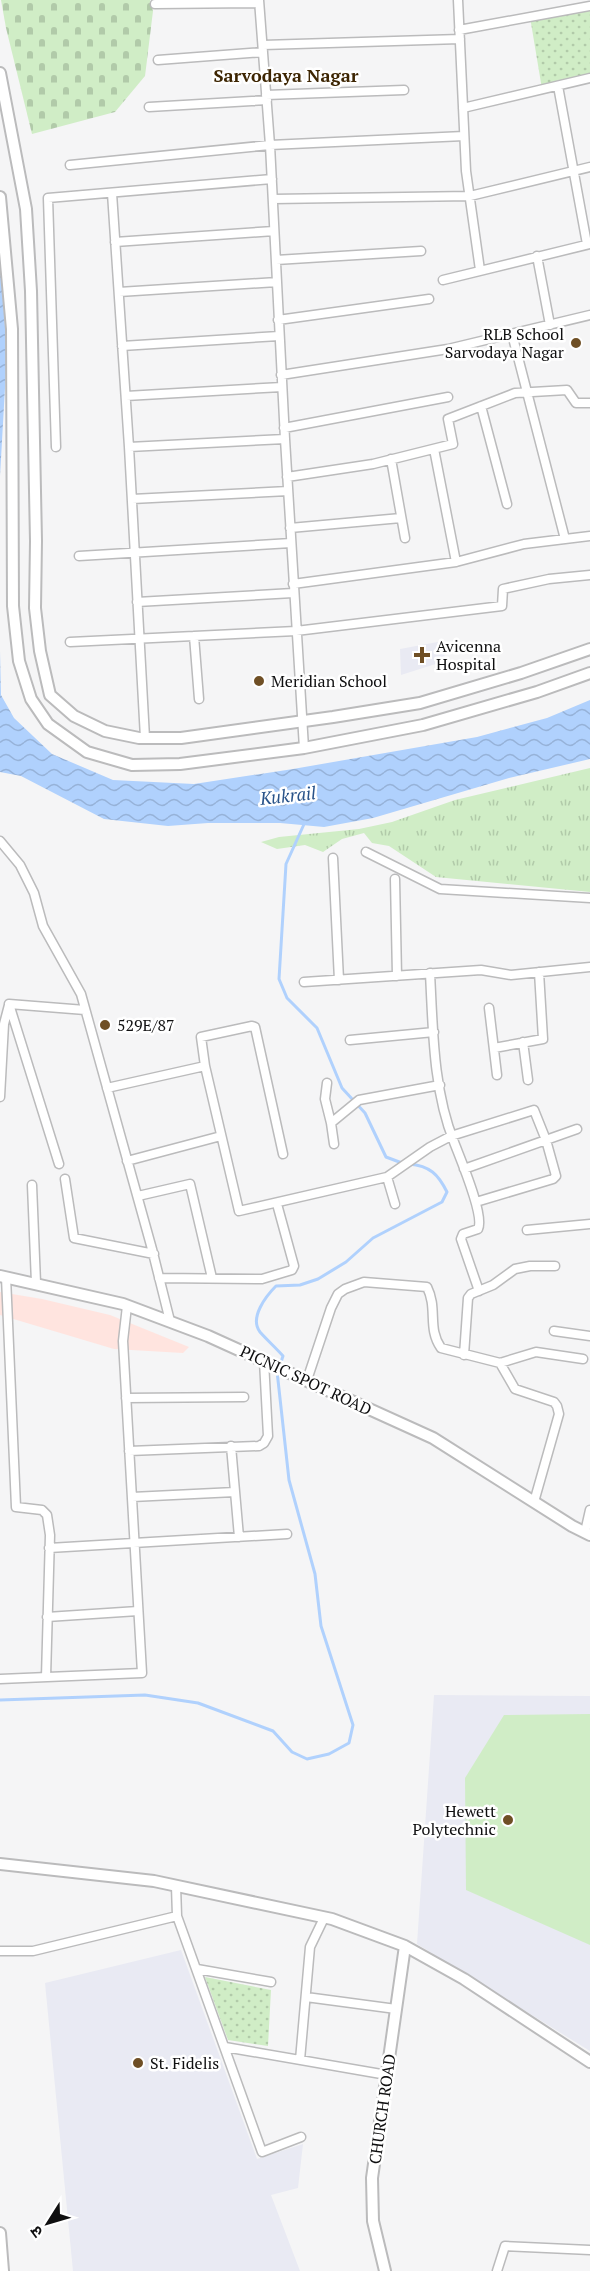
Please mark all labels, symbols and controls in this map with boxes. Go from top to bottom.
district label: Sarvodaya Nagar [214,63,359,87]
place label: RLB School Sarvodaya Nagar [445,323,565,363]
marker: RLB School Sarvodaya Nagar [569,336,583,350]
place label: Avicenna Hospital [436,635,501,675]
marker: Avicenna Hospital [413,646,431,664]
place label: Meridian School [271,670,387,692]
marker: Meridian School [252,674,266,688]
water label: Kukrail [258,780,317,810]
place label: 529E/87 [117,1014,174,1036]
marker: 529E/87 [98,1018,112,1032]
street label: PICNIC SPOT ROAD [237,1340,375,1420]
place label: Hewett Polytechnic [413,1800,496,1840]
marker: Hewett Polytechnic [501,1813,515,1827]
place label: St. Fidelis [150,2052,219,2074]
street label: CHURCH ROAD [363,2052,401,2166]
marker: St. Fidelis [131,2056,145,2070]
north arrow [18,2193,78,2253]
text: उ [24,2221,48,2242]

